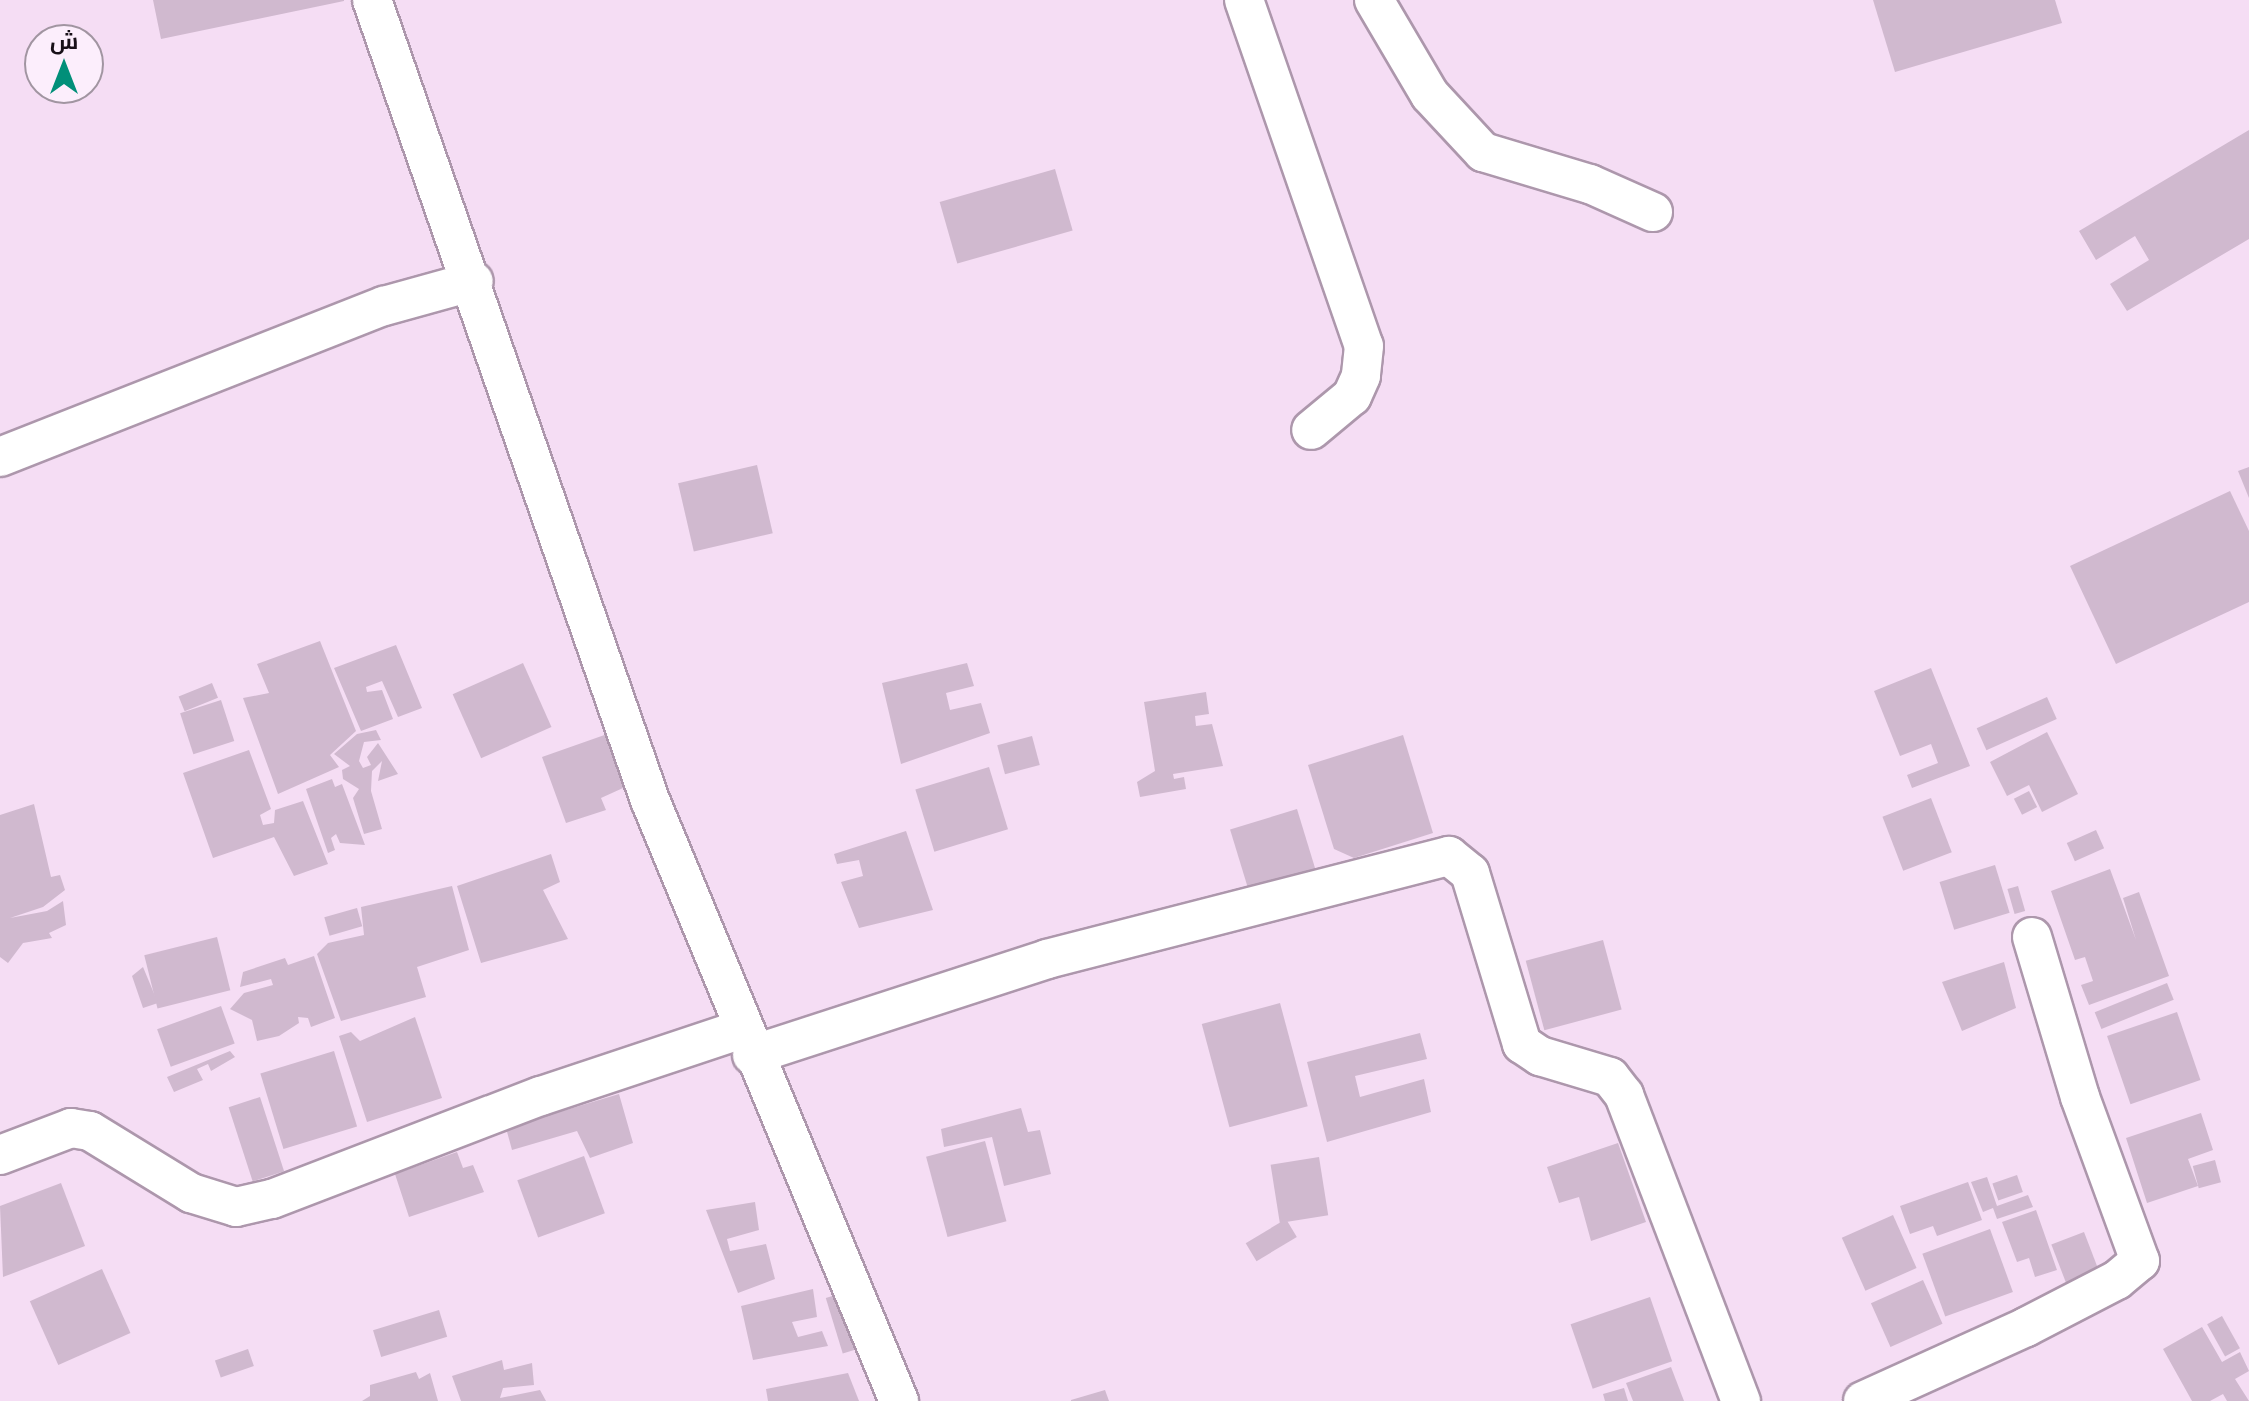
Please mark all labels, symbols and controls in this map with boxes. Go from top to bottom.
north arrow [24,24,104,104]
text: ش [50,26,78,57]

